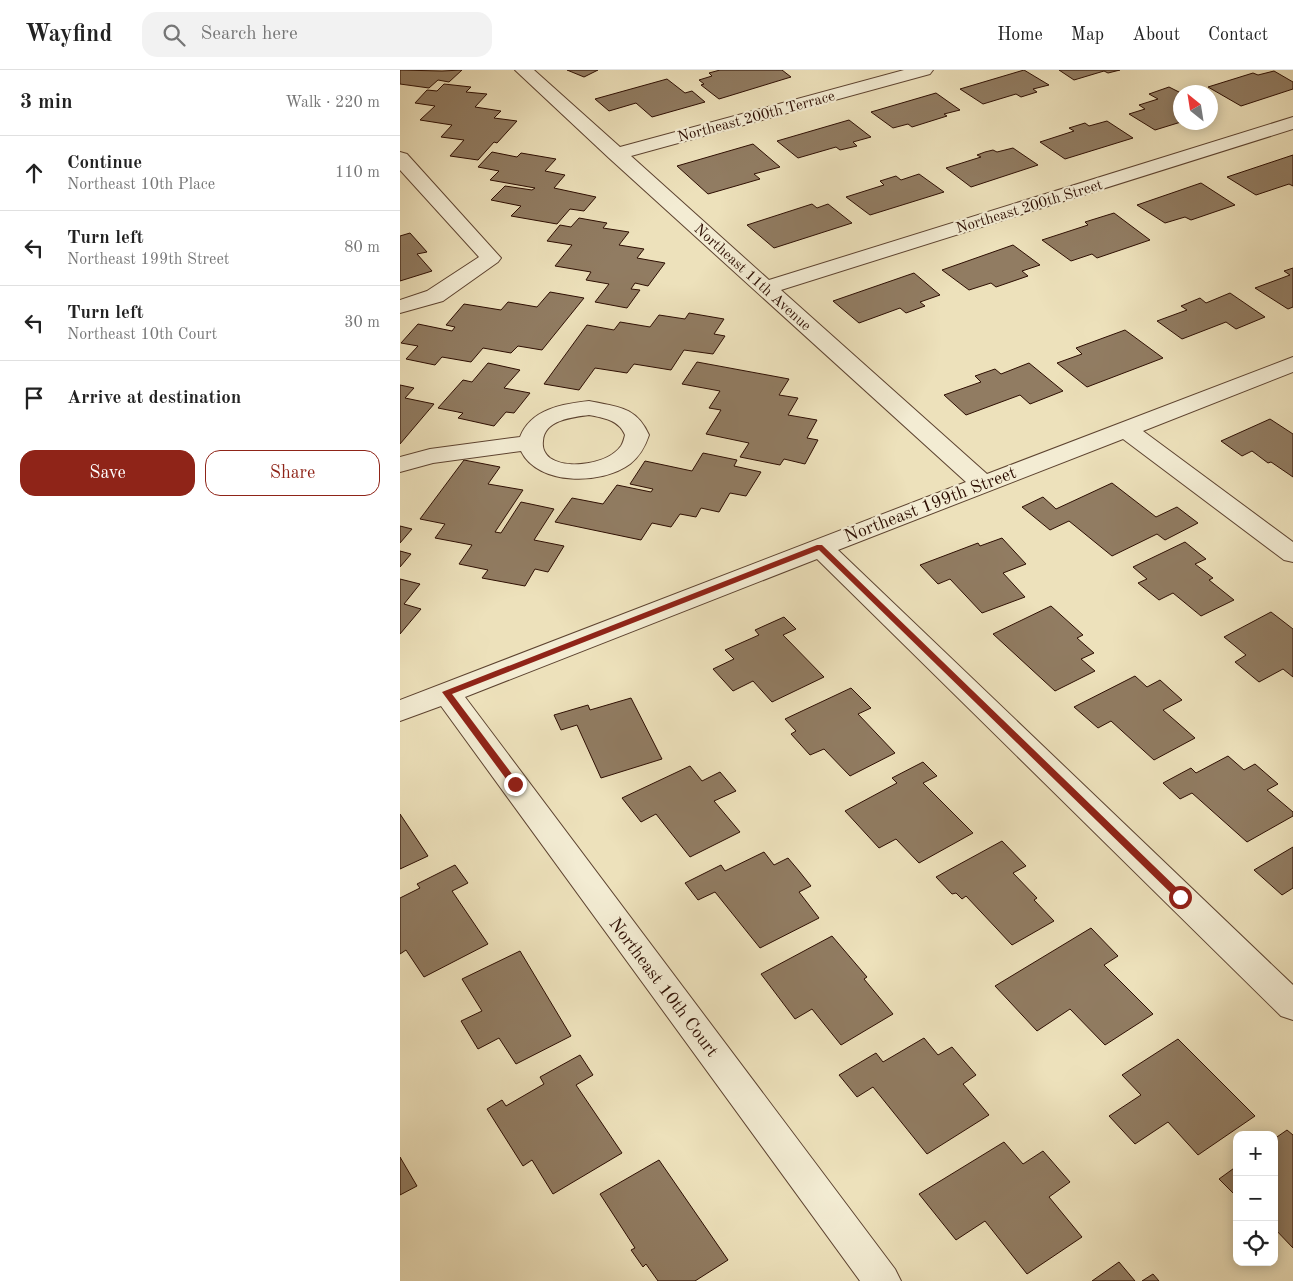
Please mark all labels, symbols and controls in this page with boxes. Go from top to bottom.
search box [142,12,492,57]
icon: search [160,21,188,49]
text: Wayfind [25,23,112,47]
text: Search here [200,25,298,44]
text: Home [997,26,1043,44]
text: Map [1071,26,1104,44]
text: About [1132,26,1180,44]
text: Contact [1208,26,1268,44]
north arrow [1173,85,1218,130]
street label: Northeast 200th Terrace [676,89,837,146]
text: 3 min [20,92,73,113]
text: Walk · 220 m [285,95,380,111]
text: Continue [67,154,142,173]
icon: ahead [20,159,48,187]
text: 110 m [335,165,380,181]
text: Northeast 10th Place [67,177,215,193]
street label: Northeast 200th Street [954,178,1104,237]
street label: Northeast 11th Avenue [691,222,813,334]
text: Turn left [67,229,144,248]
icon: left [20,234,48,262]
text: 80 m [344,240,380,256]
text: Northeast 199th Street [67,252,229,268]
text: Turn left [67,304,144,323]
icon: left [20,309,48,337]
text: 30 m [344,315,380,331]
text: Northeast 10th Court [67,327,217,343]
icon: arrive [20,384,48,412]
text: Arrive at destination [67,389,241,408]
button: Save [20,450,195,496]
button: Share [205,450,380,496]
street label: Northeast 199th Street [842,464,1019,546]
route end [504,773,527,796]
route start [1169,886,1192,909]
street label: Northeast 10th Court [605,915,721,1060]
map controls [1233,1131,1278,1266]
button: + [1233,1131,1278,1176]
button: − [1233,1176,1278,1221]
button: locate [1233,1221,1278,1266]

